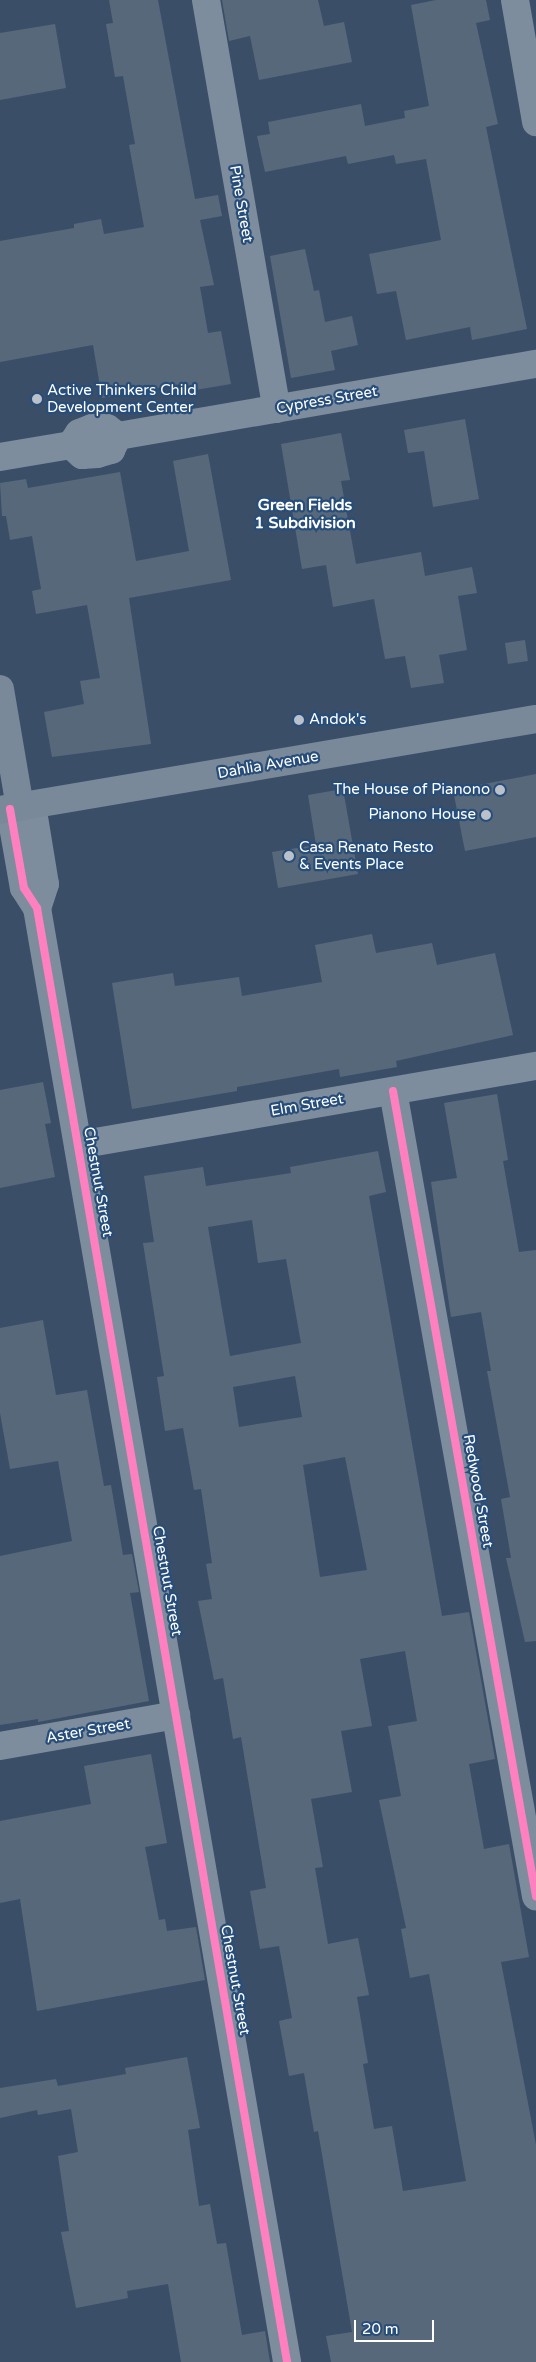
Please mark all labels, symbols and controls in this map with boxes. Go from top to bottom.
street label: Pine Street [225,164,257,244]
place label: Active Thinkers Child Development Center [47,381,197,416]
street label: Cypress Street [275,382,379,418]
marker: Active Thinkers Child Development Center [31,393,43,405]
district label: Green Fields 1 Subdivision [254,495,356,533]
place label: Andok's [309,711,367,729]
marker: Andok's [293,714,305,726]
street label: Dahlia Avenue [216,747,320,783]
place label: The House of Pianono [333,781,490,799]
marker: The House of Pianono [494,784,506,796]
place label: Pianono House [368,806,476,824]
marker: Pianono House [480,809,492,821]
place label: Casa Renato Resto & Events Place [299,838,434,873]
marker: Casa Renato Resto & Events Place [283,850,295,862]
street label: Elm Street [269,1090,345,1120]
street label: Chestnut Street [79,1125,117,1239]
street label: Redwood Street [459,1433,497,1549]
street label: Chestnut Street [148,1524,186,1638]
street label: Aster Street [45,1715,131,1747]
street label: Chestnut Street [216,1923,254,2037]
scale bar [356,2310,436,2342]
text: 20 m [362,2320,399,2338]

